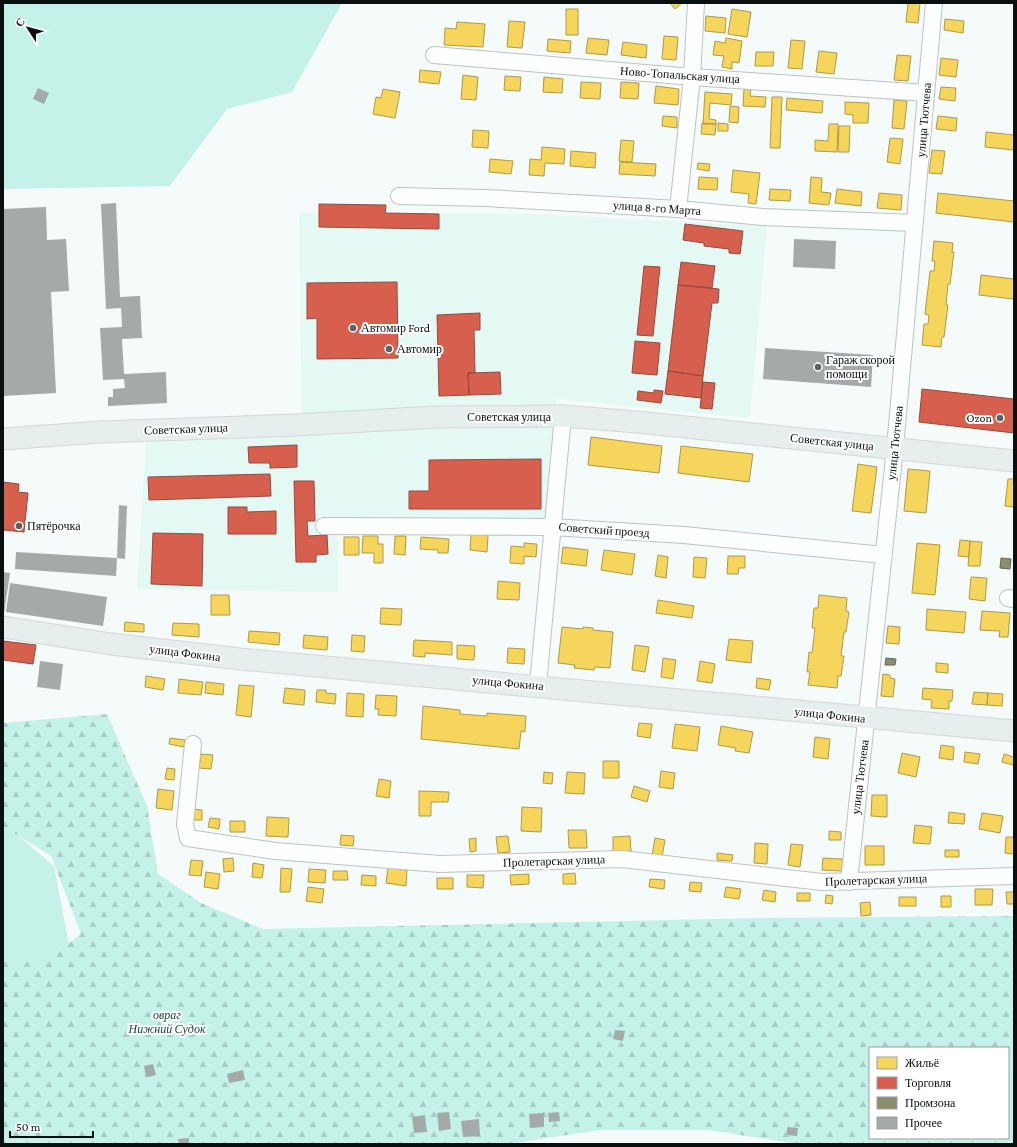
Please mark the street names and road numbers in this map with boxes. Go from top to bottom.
street label: Ново-Топальская улица [620,64,741,86]
street label: улица Тютчева [914,81,934,158]
street label: улица 8-го Марта [613,198,702,218]
street label: улица Тютчева [884,404,906,481]
street label: Советская улица [467,410,552,424]
street label: Советская улица [144,421,229,437]
street label: Советская улица [789,431,875,453]
street label: Советский проезд [558,520,650,540]
street label: улица Фокина [149,642,222,664]
street label: улица Фокина [472,673,545,693]
street label: улица Фокина [794,704,867,726]
street label: улица Тютчева [848,738,872,815]
street label: Пролетарская улица [503,852,606,870]
street label: Пролетарская улица [825,871,928,889]

